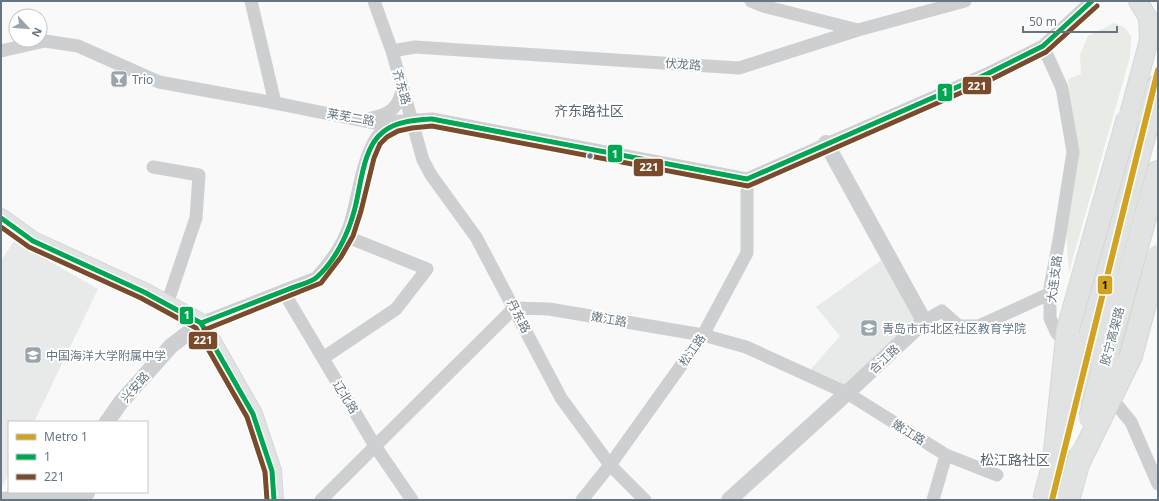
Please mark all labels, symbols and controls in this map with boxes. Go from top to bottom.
north arrow [8,8,48,48]
scale bar [1023,8,1117,34]
text: 50 m [1029,13,1057,30]
text: N [29,25,46,40]
street label: 伏龙路 [664,54,702,74]
street label: 齐东路 [389,67,415,107]
bar icon: Trio [109,69,129,89]
place label: Trio [132,71,153,88]
line badge: 221 [962,76,992,95]
text: 221 [968,78,986,93]
line badge: 1 [937,83,953,102]
text: 1 [942,84,948,99]
district label: 齐东路社区 [554,101,624,120]
street label: 莱芜二路 [326,104,376,130]
line badge: 1 [607,144,623,163]
text: 1 [612,146,618,161]
unlabelled marker [585,151,595,161]
line badge: 221 [633,158,664,177]
text: 221 [640,159,658,174]
street label: 大连支路 [1043,254,1065,304]
line badge: 1 [1097,275,1113,295]
text: 1 [1102,277,1108,292]
street label: 丹东路 [503,296,535,336]
street label: 胶宁高架路 [1096,305,1128,367]
line badge: 1 [179,306,194,325]
text: 1 [184,307,190,322]
street label: 嫩江路 [590,308,628,330]
school or university icon: 青岛市市北区社区教育学院 [859,318,879,338]
place label: 青岛市市北区社区教育学院 [882,320,1026,337]
street label: 松江路 [675,330,709,370]
line badge: 221 [188,331,218,350]
text: 221 [194,332,212,347]
street label: 合江路 [865,341,903,377]
school or university icon: 中国海洋大学附属中学 [23,345,43,365]
place label: 中国海洋大学附属中学 [46,347,166,364]
street label: 兴安路 [117,368,153,406]
street label: 辽北路 [329,377,363,417]
street label: 嫩江路 [889,415,929,449]
legend [8,421,148,493]
text: Metro 1 [44,428,88,445]
text: 1 [44,448,51,465]
district label: 松江路社区 [980,450,1050,469]
text: 221 [44,468,65,485]

